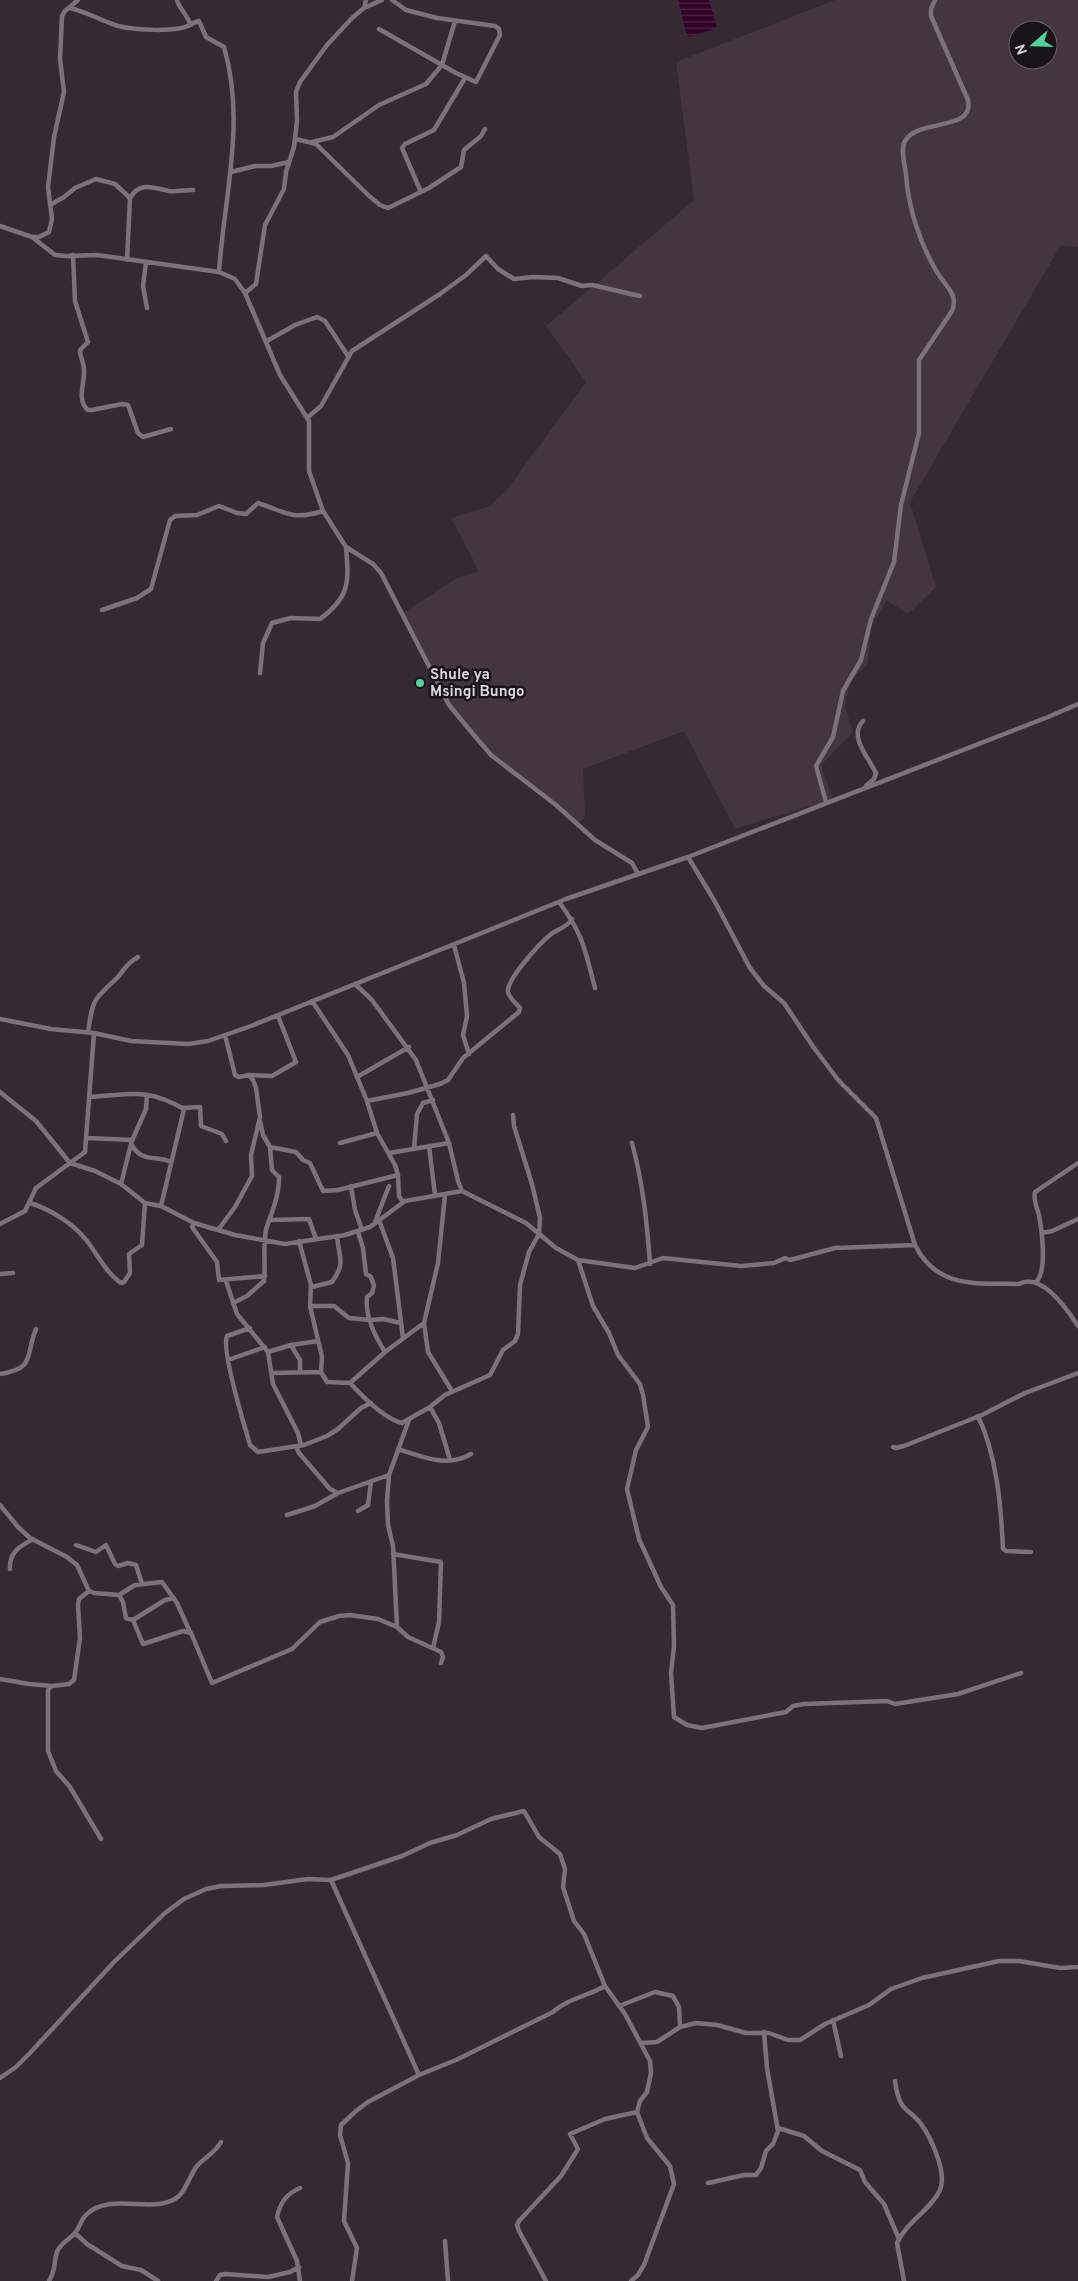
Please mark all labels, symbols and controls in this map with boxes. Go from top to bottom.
north arrow [1008,20,1058,70]
text: N [1012,41,1032,57]
place label: Shule ya Msingi Bungo [430,666,525,702]
marker: Shule ya Msingi Bungo [414,677,426,689]

